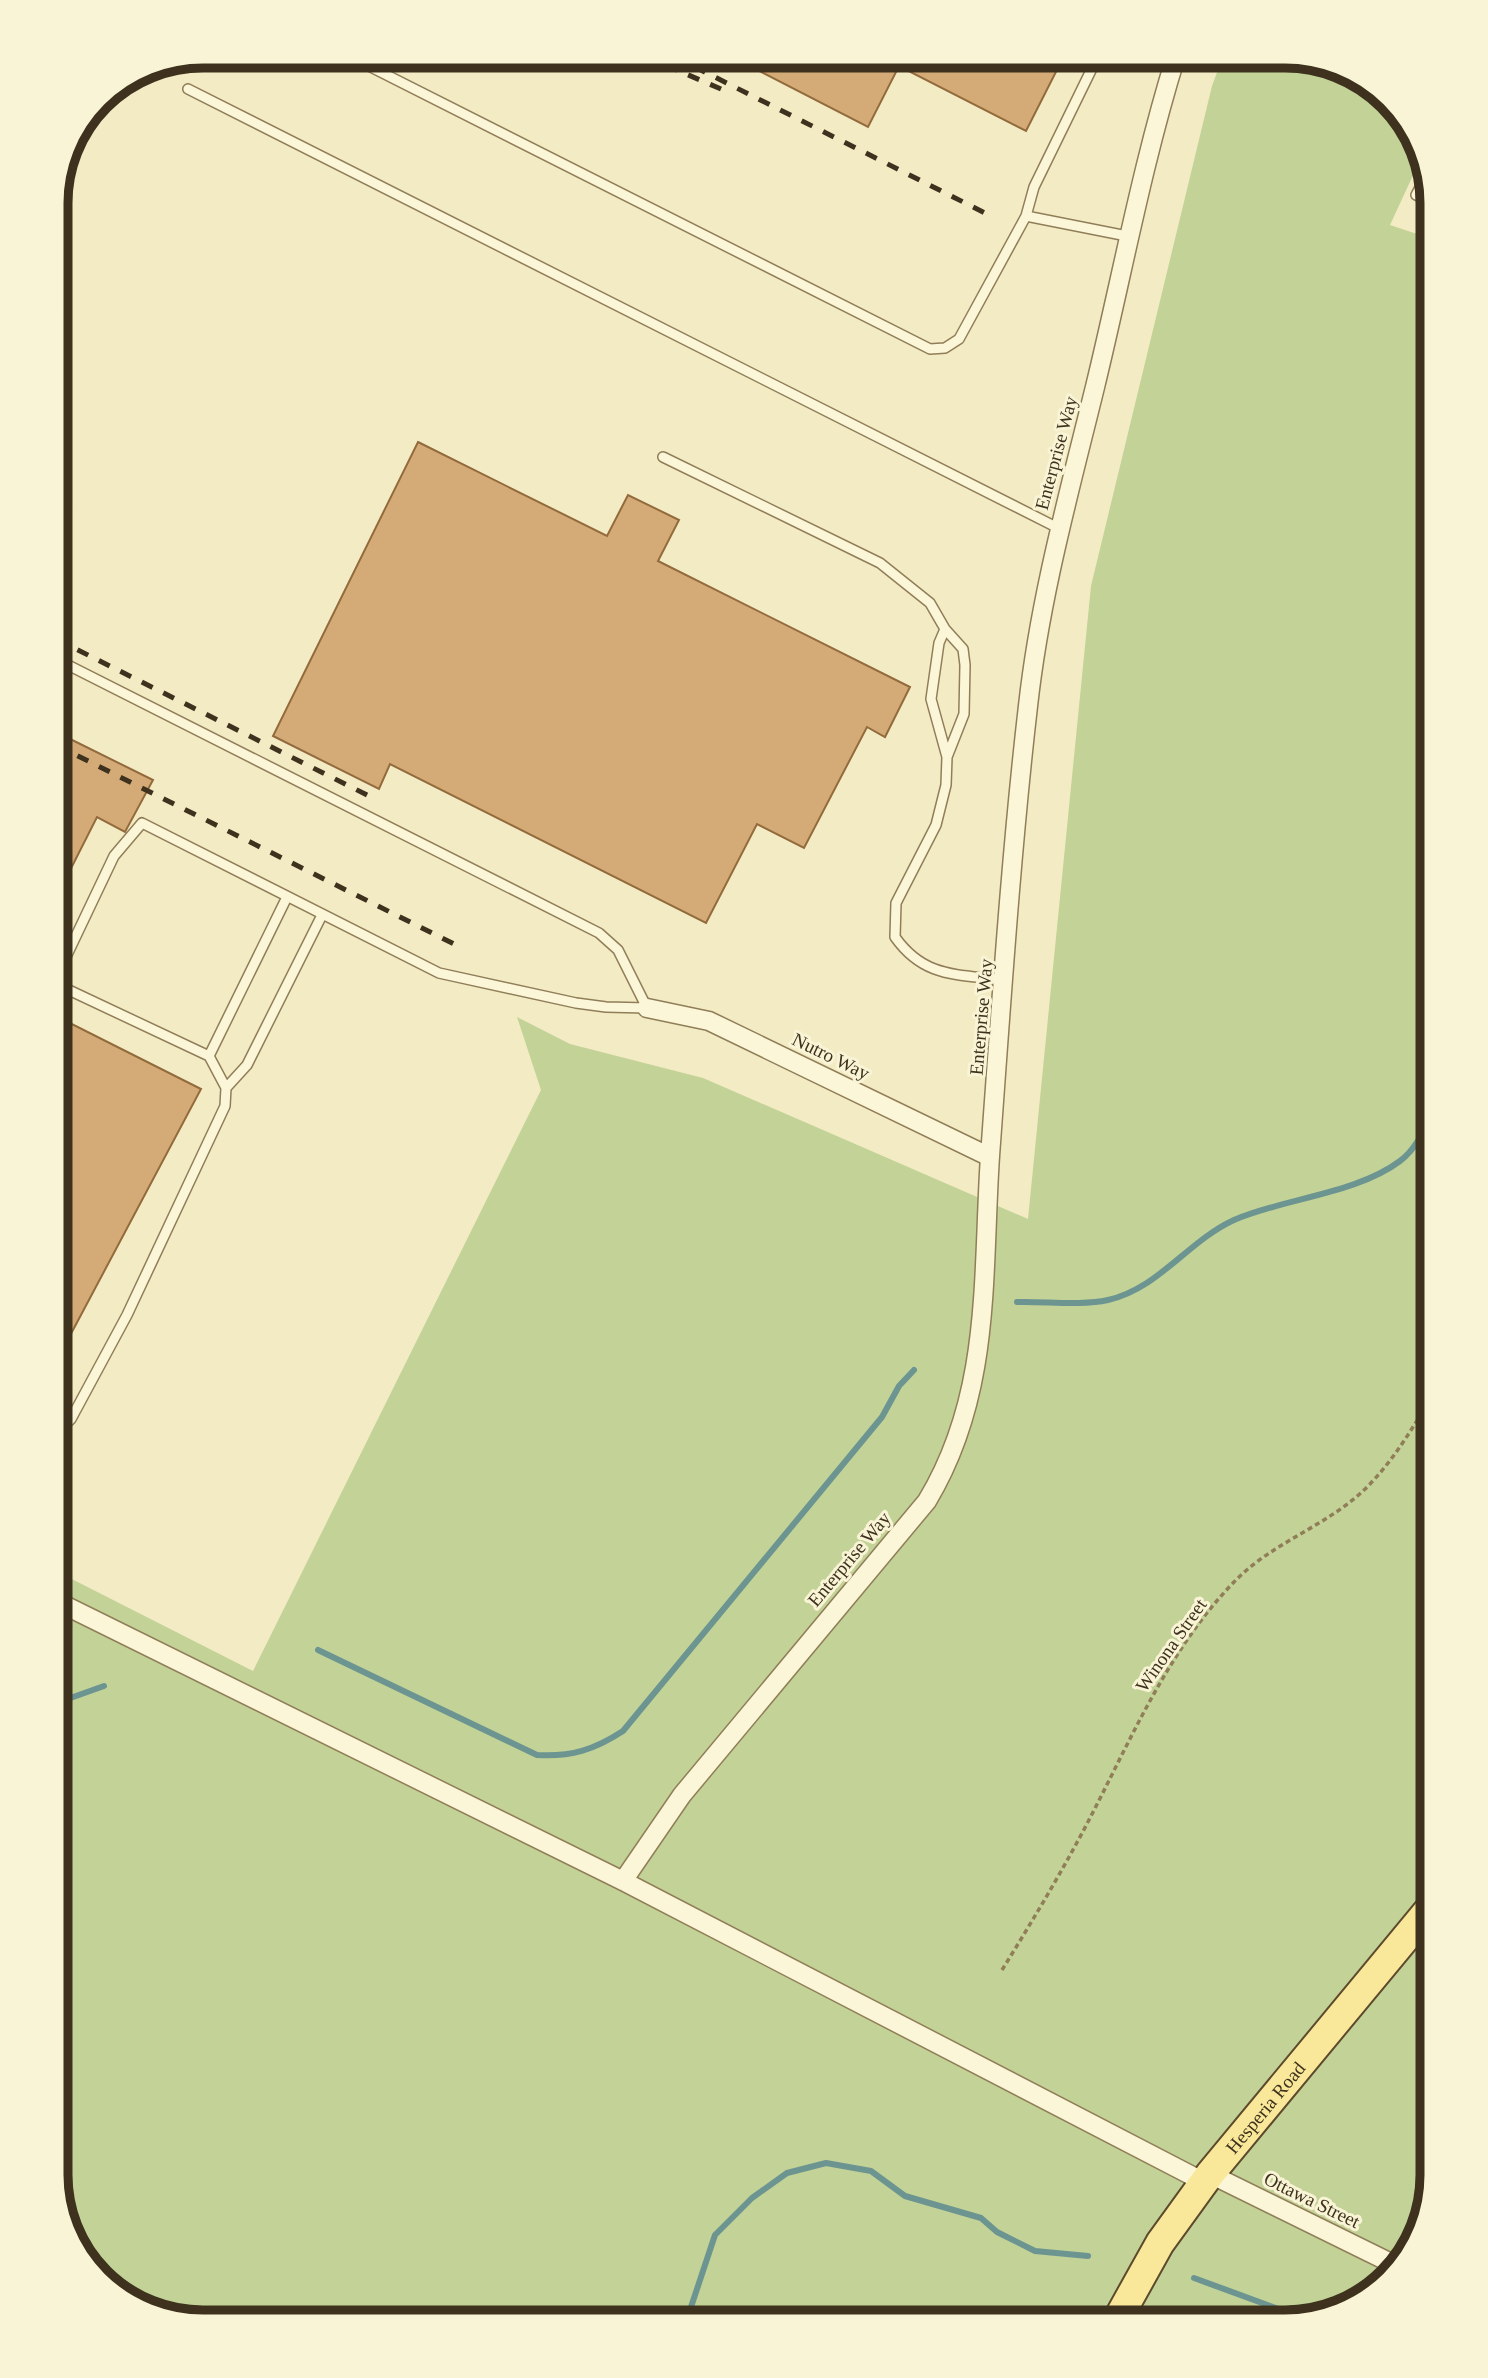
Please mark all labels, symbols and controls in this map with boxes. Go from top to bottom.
street label: Enterprise Way [1031,393,1081,512]
street label: Enterprise Way [965,957,997,1076]
street label: Nutro Way [789,1028,873,1084]
street label: Enterprise Way [803,1507,895,1611]
street label: Winona Street [1131,1594,1211,1695]
street label: Hesperia Road [1221,2057,1309,2157]
street label: Ottawa Street [1261,2168,1364,2233]

